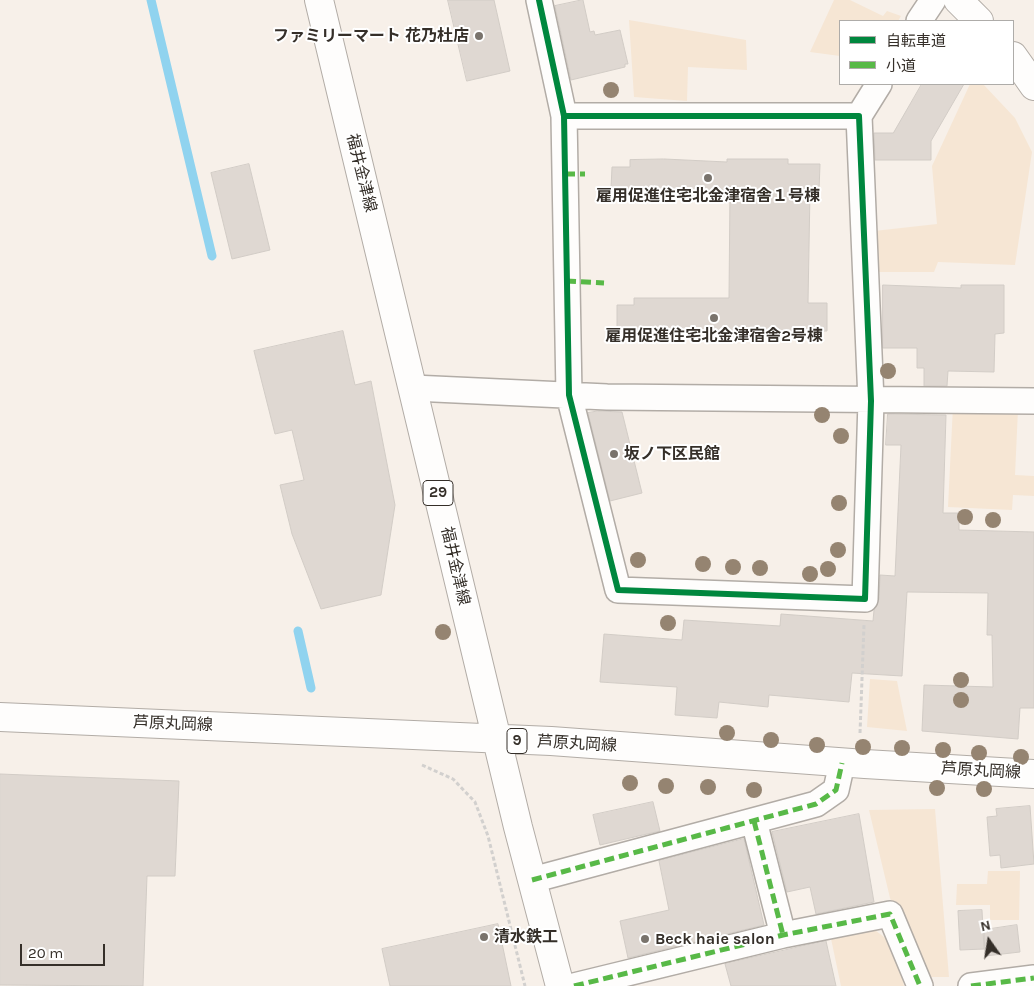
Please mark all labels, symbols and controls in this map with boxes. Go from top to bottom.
legend [839,20,1014,85]
place label: ファミリーマート 花乃杜店 [273,26,469,46]
marker: ファミリーマート 花乃杜店 [473,30,485,42]
text: 自転車道 [886,32,946,50]
text: 小道 [886,57,916,75]
street label: 福井金津線 [342,132,380,214]
marker: 雇用促進住宅北金津宿舎１号棟 [702,172,714,184]
place label: 雇用促進住宅北金津宿舎１号棟 [596,186,820,206]
marker: 雇用促進住宅北金津宿舎2号棟 [708,312,720,324]
place label: 雇用促進住宅北金津宿舎2号棟 [605,326,823,346]
place label: 坂ノ下区民館 [624,444,720,464]
marker: 坂ノ下区民館 [608,448,620,460]
road number: 29 [423,480,453,506]
street label: 福井金津線 [437,525,473,607]
street label: 芦原丸岡線 [133,713,213,735]
road number: 9 [507,728,527,754]
street label: 芦原丸岡線 [537,732,617,756]
street label: 芦原丸岡線 [941,759,1021,783]
north arrow [964,916,1014,966]
text: N [979,916,992,935]
place label: 清水鉄工 [494,927,558,947]
place label: Beck haie salon [655,929,775,949]
marker: 清水鉄工 [478,931,490,943]
marker: Beck haie salon [639,933,651,945]
scale bar [22,934,108,966]
text: 20 m [28,944,63,962]

